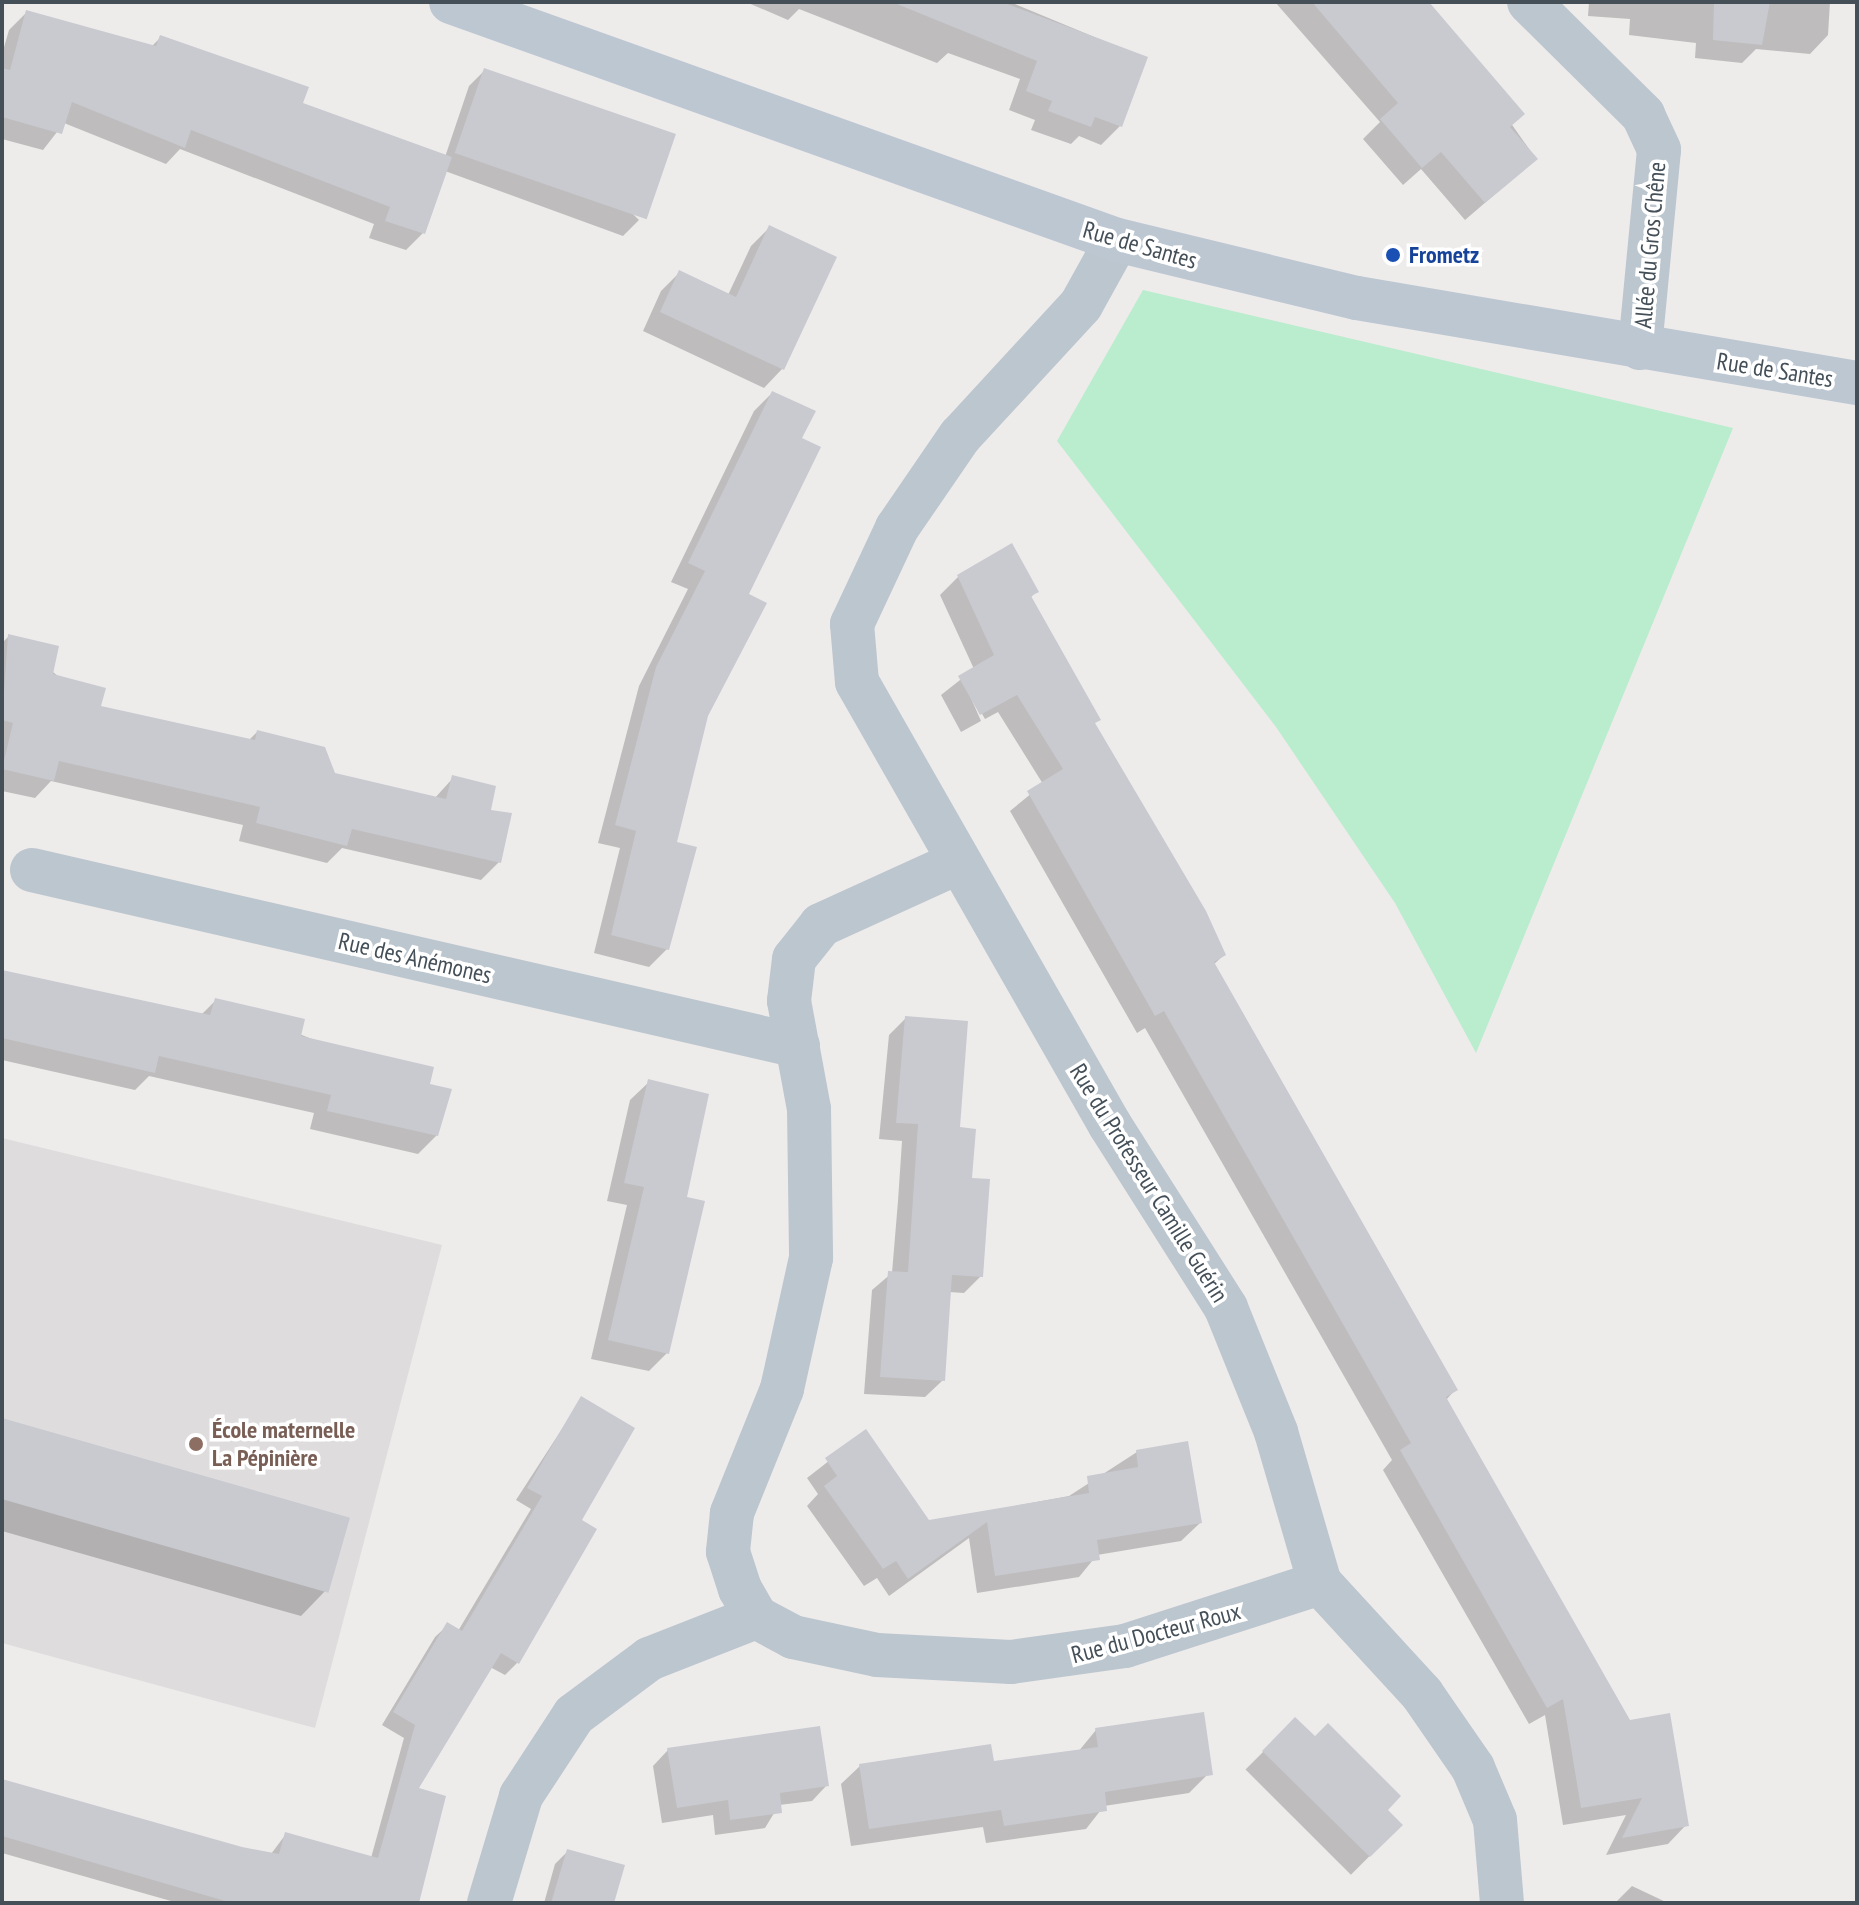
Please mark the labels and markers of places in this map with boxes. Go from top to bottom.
place label: Frometz [1409,241,1479,269]
marker: Frometz [1384,246,1402,264]
place label: École maternelle La Pépinière [212,1416,355,1472]
marker: École maternelle La Pépinière [187,1435,205,1453]

